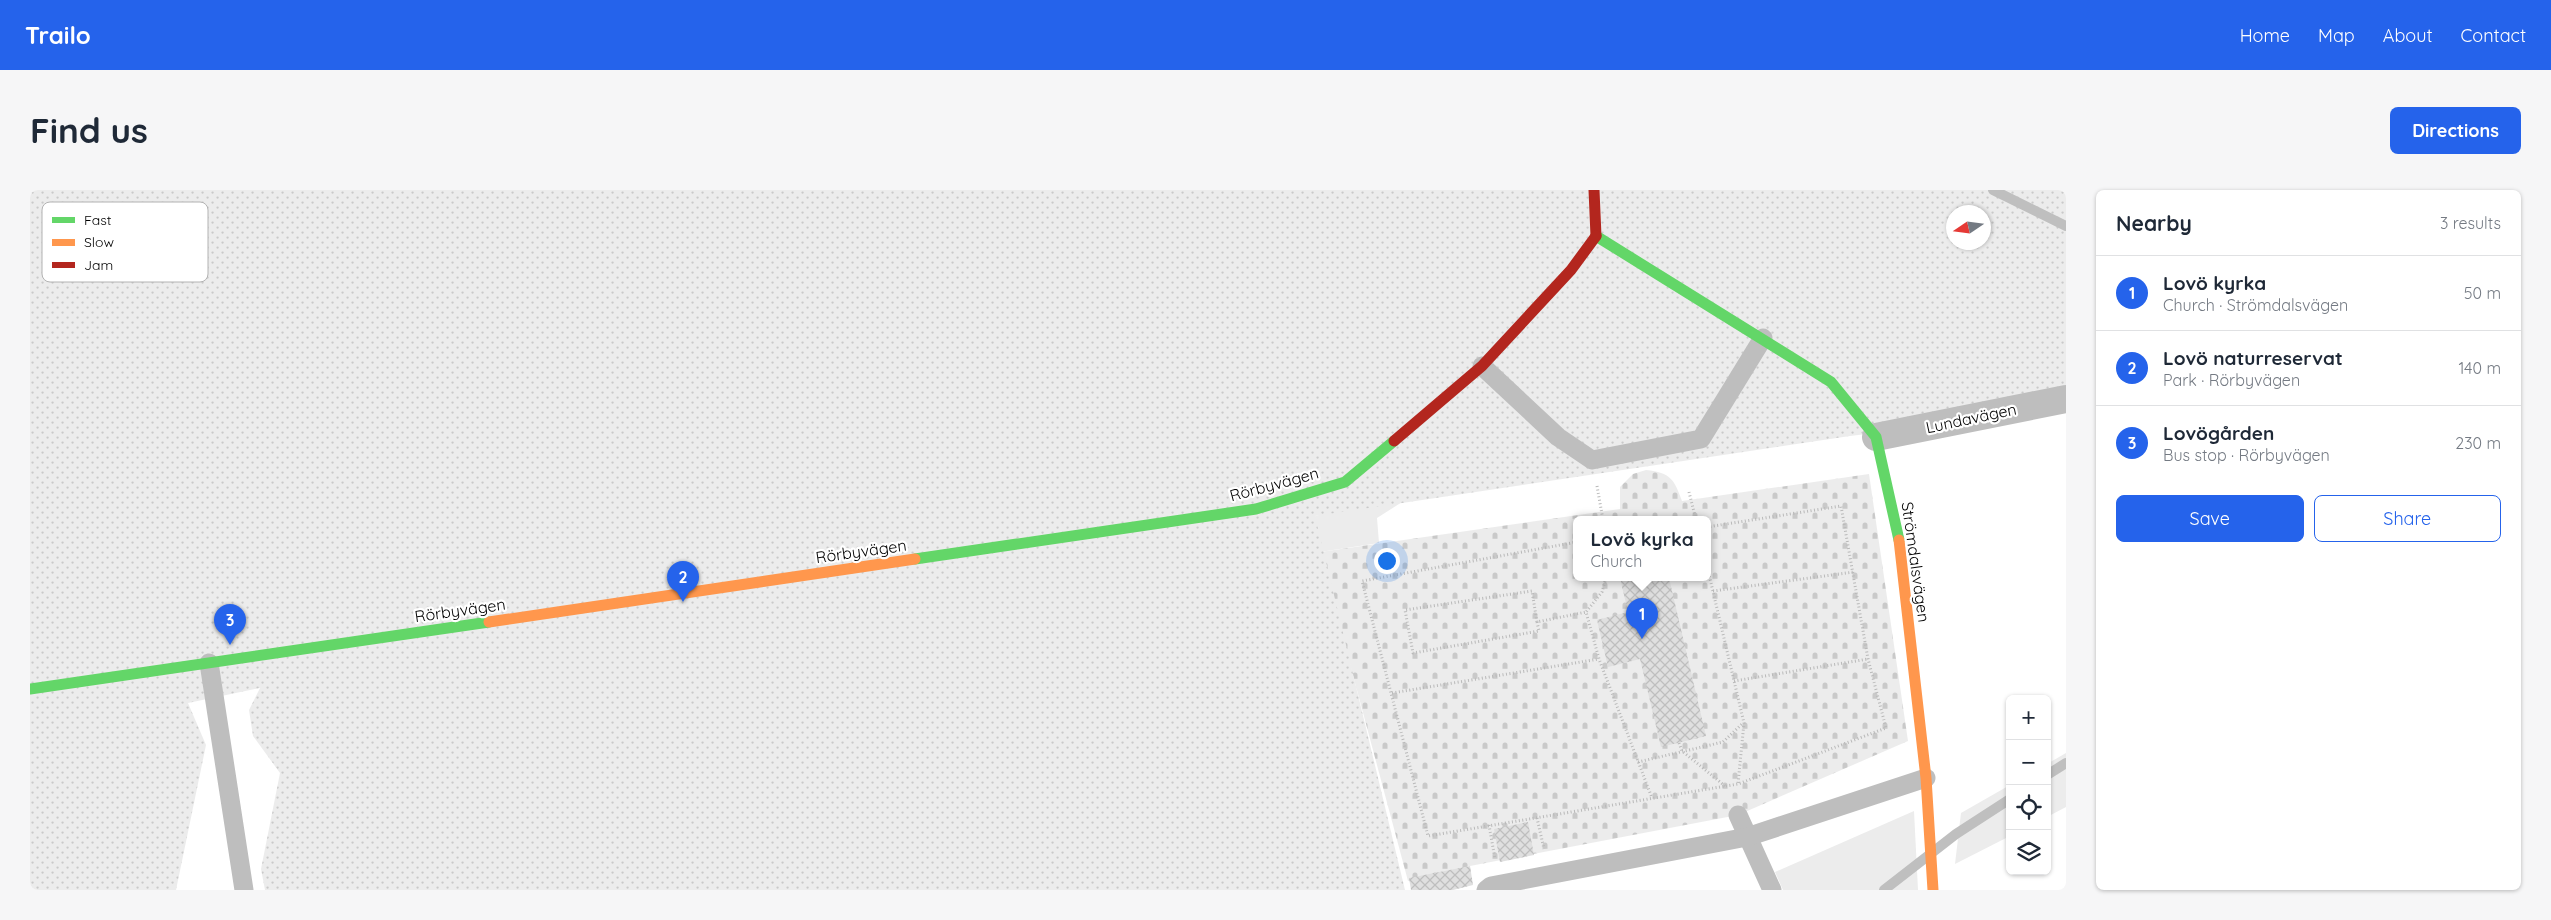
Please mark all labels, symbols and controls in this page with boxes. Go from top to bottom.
text: Trailo [25,20,91,50]
text: Home [2240,24,2290,47]
text: Map [2318,24,2355,47]
text: About [2383,24,2433,47]
text: Contact [2461,24,2526,47]
button: Directions [2390,107,2521,154]
text: Find us [30,108,148,152]
legend [42,202,208,282]
north arrow [1946,205,1991,250]
text: Nearby [2116,210,2192,236]
text: Fast [84,211,112,229]
text: 3 results [2440,213,2501,233]
text: Slow [84,233,114,251]
text: Jam [84,256,113,274]
text: Lovö kyrka [2163,271,2266,295]
text: 1 [2129,283,2135,303]
text: 50 m [2464,283,2501,303]
text: Church · Strömdalsvägen [2163,295,2348,315]
text: Lovö naturreservat [2163,346,2343,370]
text: 2 [2127,358,2137,378]
text: 140 m [2458,358,2501,378]
text: Park · Rörbyvägen [2163,370,2300,390]
street label: Lundavägen [1924,399,2018,437]
text: Lovögården [2163,421,2274,445]
text: 3 [2128,433,2136,453]
text: 230 m [2455,433,2501,453]
text: Bus stop · Rörbyvägen [2163,445,2330,465]
street label: Rörbyvägen [1227,463,1321,505]
button: Save [2116,495,2304,542]
button: Share [2314,495,2501,542]
street label: Strömdalsvägen [1898,500,1934,624]
popup [1573,516,1711,581]
text: Lovö kyrka [1590,527,1694,551]
street label: Rörbyvägen [814,535,908,567]
your location [1374,548,1400,574]
text: Church [1590,551,1642,571]
pin: 2 [667,561,699,602]
street label: Rörbyvägen [413,594,507,626]
pin: 1 [1626,598,1658,639]
pin: 3 [214,604,246,645]
map controls [2006,695,2051,875]
button: + [2006,695,2051,740]
button: − [2006,740,2051,785]
button: locate [2006,785,2051,830]
button: layers [2006,830,2051,875]

